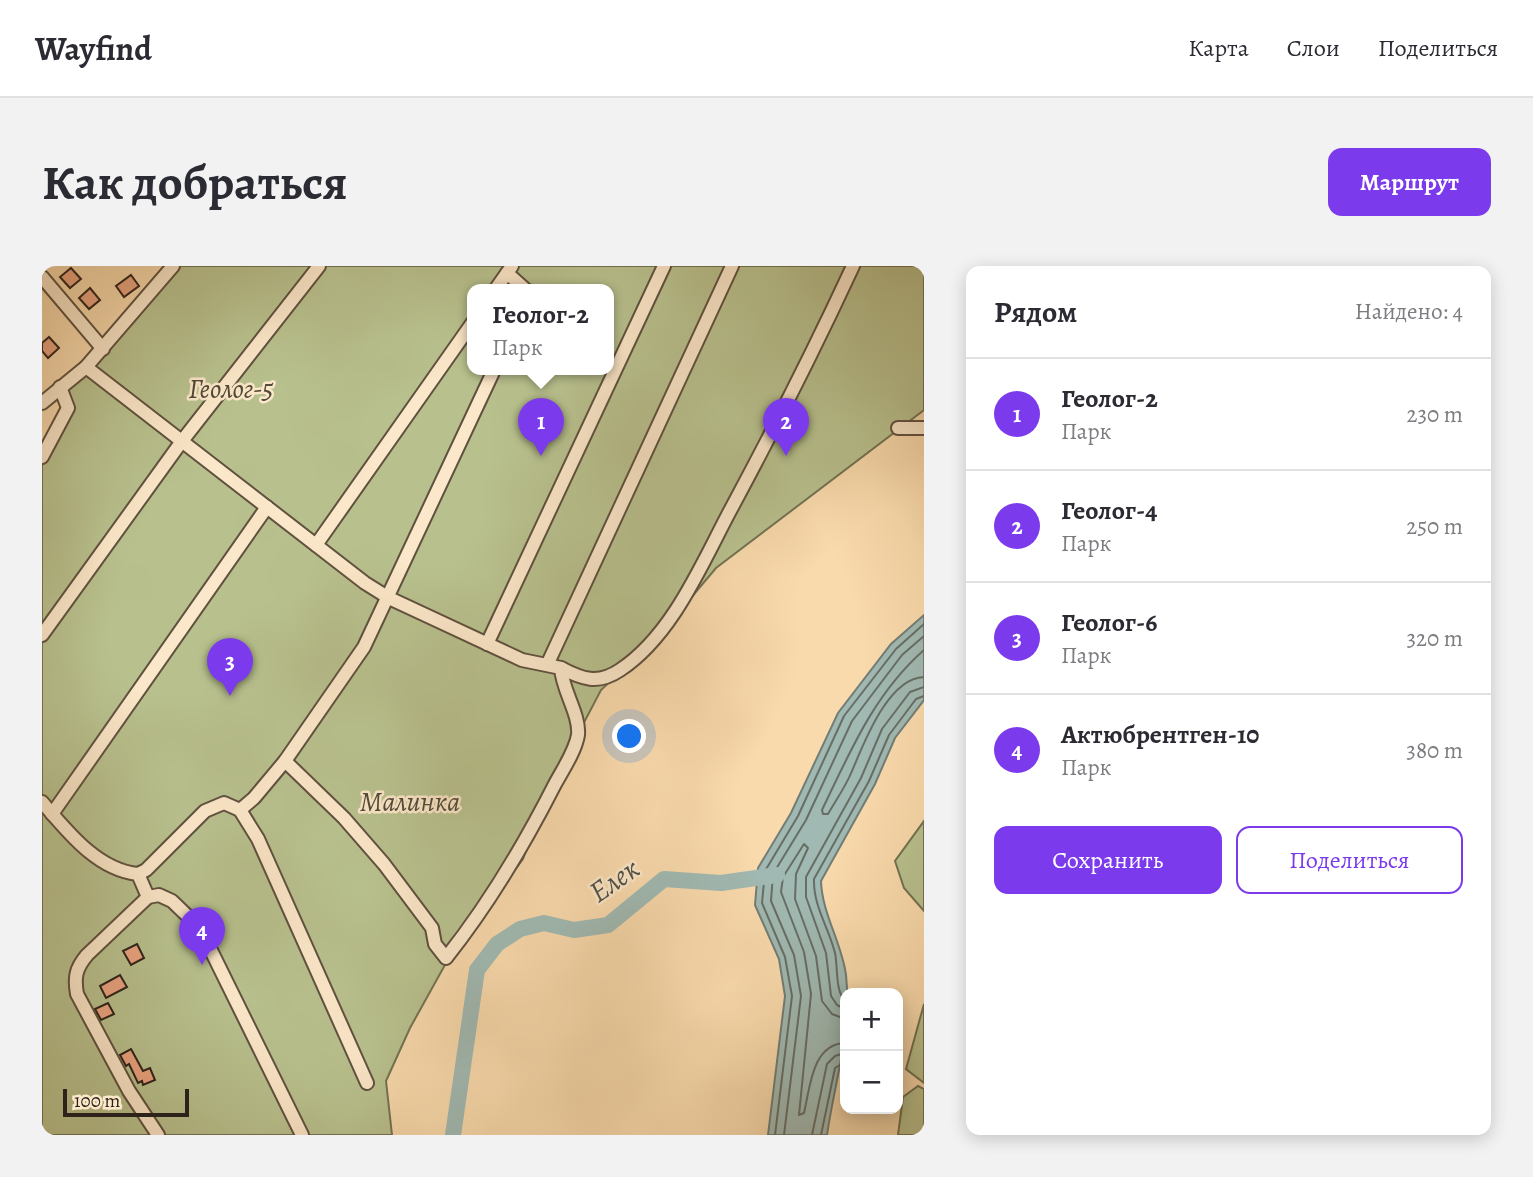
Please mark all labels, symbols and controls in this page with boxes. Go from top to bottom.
text: Wayfind [35,26,152,71]
text: Карта [1188,32,1249,64]
text: Слои [1287,32,1340,64]
text: Поделиться [1378,32,1498,64]
button: Маршрут [1328,148,1491,216]
text: Как добраться [42,149,348,216]
popup [467,284,614,375]
text: Рядом [994,292,1077,332]
text: Найдено: 4 [1355,296,1463,327]
text: Геолог-2 [492,297,589,332]
text: Парк [492,332,543,363]
park label: Геолог-5 [188,370,274,408]
text: Геолог-2 [1061,381,1158,416]
pin: 1 [518,398,564,456]
pin: 2 [763,398,809,456]
text: 1 [1013,399,1021,430]
text: 230 m [1407,399,1463,430]
text: Парк [1061,416,1112,447]
text: Геолог-4 [1061,493,1158,528]
text: 2 [1011,511,1023,542]
text: 250 m [1406,511,1463,542]
text: Парк [1061,528,1112,559]
text: Геолог-6 [1061,605,1157,640]
text: 3 [1012,623,1022,654]
text: 320 m [1407,623,1463,654]
pin: 3 [207,638,253,696]
text: Парк [1061,640,1112,671]
text: Актюбрентген-10 [1061,717,1259,752]
your location [612,719,646,753]
text: 4 [1012,735,1022,766]
text: 380 m [1406,735,1463,766]
text: Парк [1061,752,1112,783]
park label: Малинка [360,783,460,821]
button: Сохранить [994,826,1222,894]
button: Поделиться [1236,826,1463,894]
water label: Елек [581,848,647,912]
pin: 4 [179,907,225,965]
map controls [840,988,903,1114]
button: + [840,988,903,1051]
button: − [840,1051,903,1114]
scale bar [63,1086,189,1118]
text: 100 m [74,1088,120,1114]

